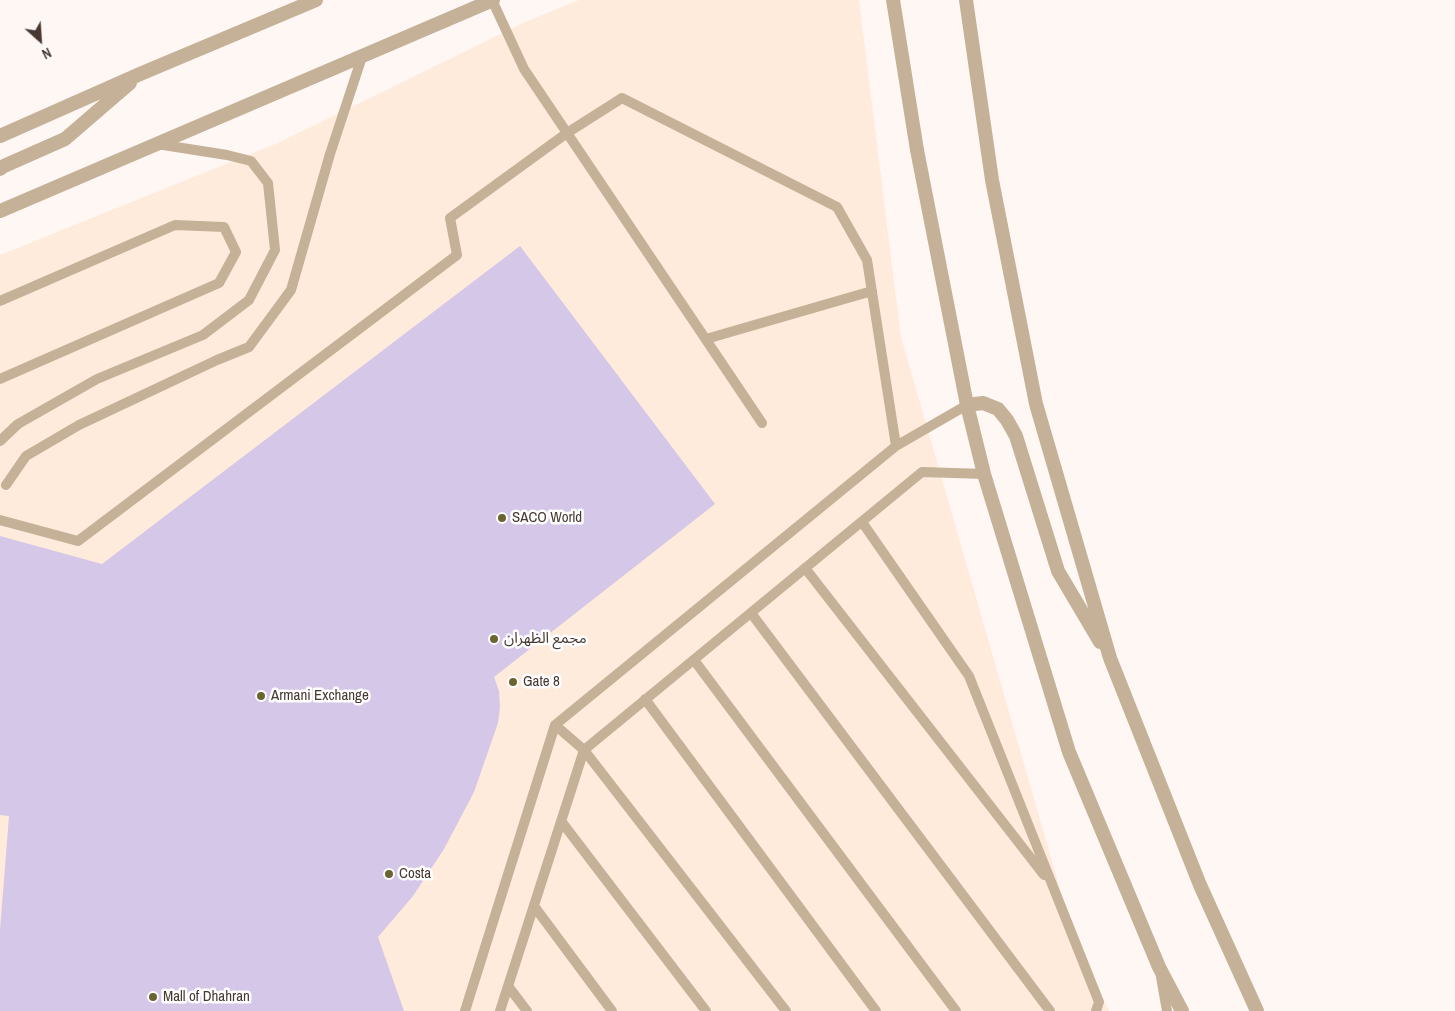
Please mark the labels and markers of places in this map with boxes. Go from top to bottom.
place label: SACO World [512,509,582,527]
marker: SACO World [496,512,508,524]
place label: مجمع الظهران [504,630,587,648]
marker: مجمع الظهران [488,633,500,645]
place label: Gate 8 [523,673,560,691]
marker: Gate 8 [507,676,519,688]
place label: Armani Exchange [271,687,369,705]
marker: Armani Exchange [255,690,267,702]
place label: Costa [399,865,431,883]
marker: Costa [383,868,395,880]
place label: Mall of Dhahran [163,988,250,1006]
marker: Mall of Dhahran [147,991,159,1003]

